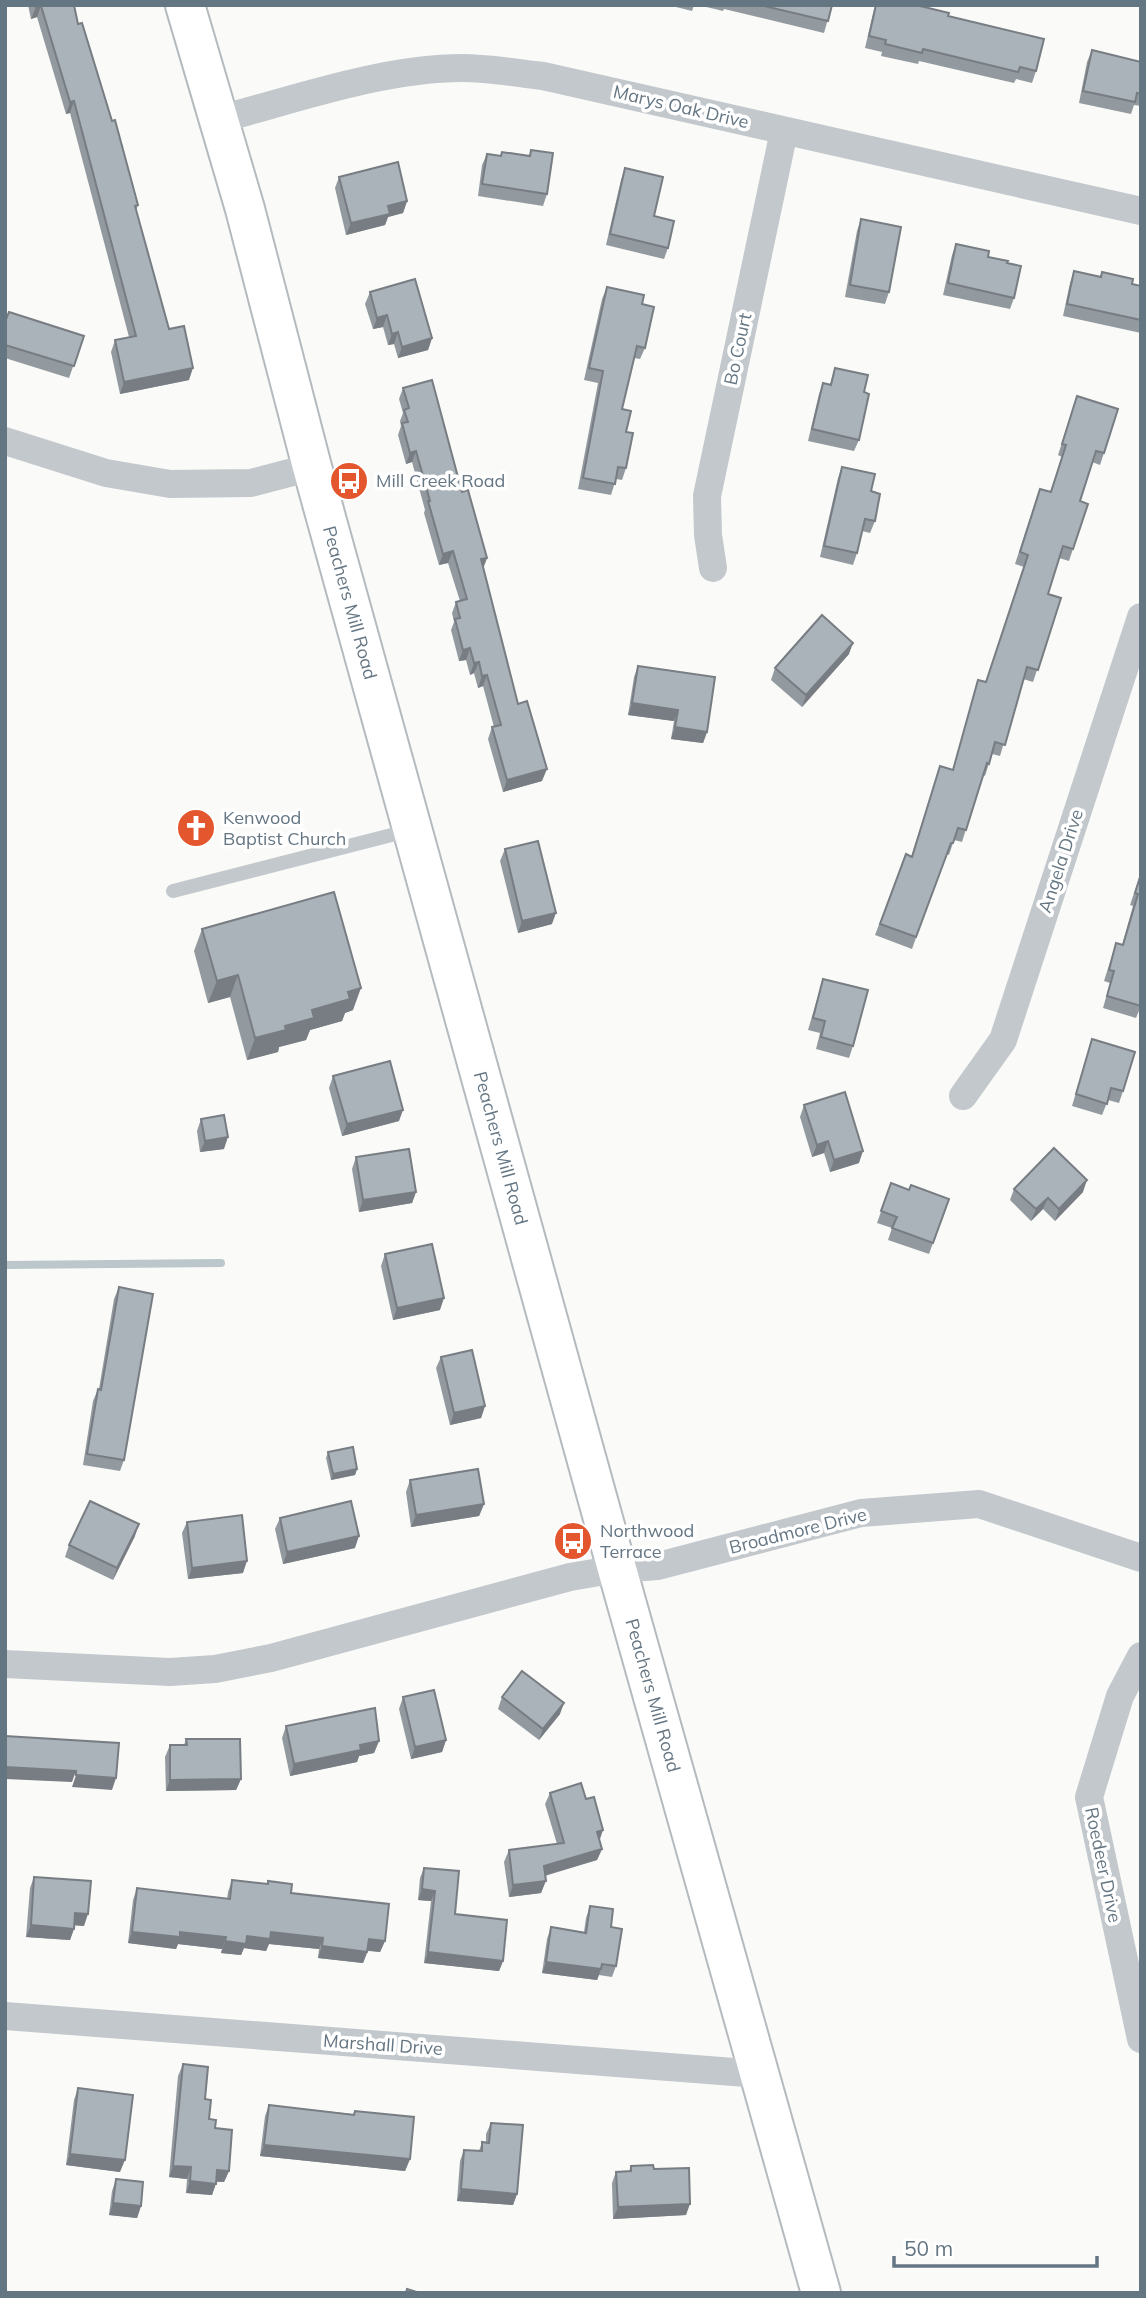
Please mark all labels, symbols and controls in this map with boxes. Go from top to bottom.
street label: Marys Oak Drive [611,80,751,133]
street label: Bo Court [719,311,756,387]
bus stop icon: Mill Creek Road [328,460,370,502]
place label: Mill Creek Road [376,469,505,492]
street label: Peachers Mill Road [318,523,382,682]
place label: Kenwood Baptist Church [223,806,346,850]
street label: Angela Drive [1033,806,1088,916]
church icon: Kenwood Baptist Church [175,807,217,849]
street label: Peachers Mill Road [469,1069,533,1228]
street label: Broadmore Drive [727,1502,869,1559]
place label: Northwood Terrace [600,1519,694,1563]
bus stop icon: Northwood Terrace [552,1520,594,1562]
street label: Peachers Mill Road [621,1616,686,1775]
street label: Roedeer Drive [1080,1805,1127,1925]
street label: Marshall Drive [323,2029,444,2060]
scale bar [894,2224,1097,2268]
text: 50 m [904,2235,953,2261]

